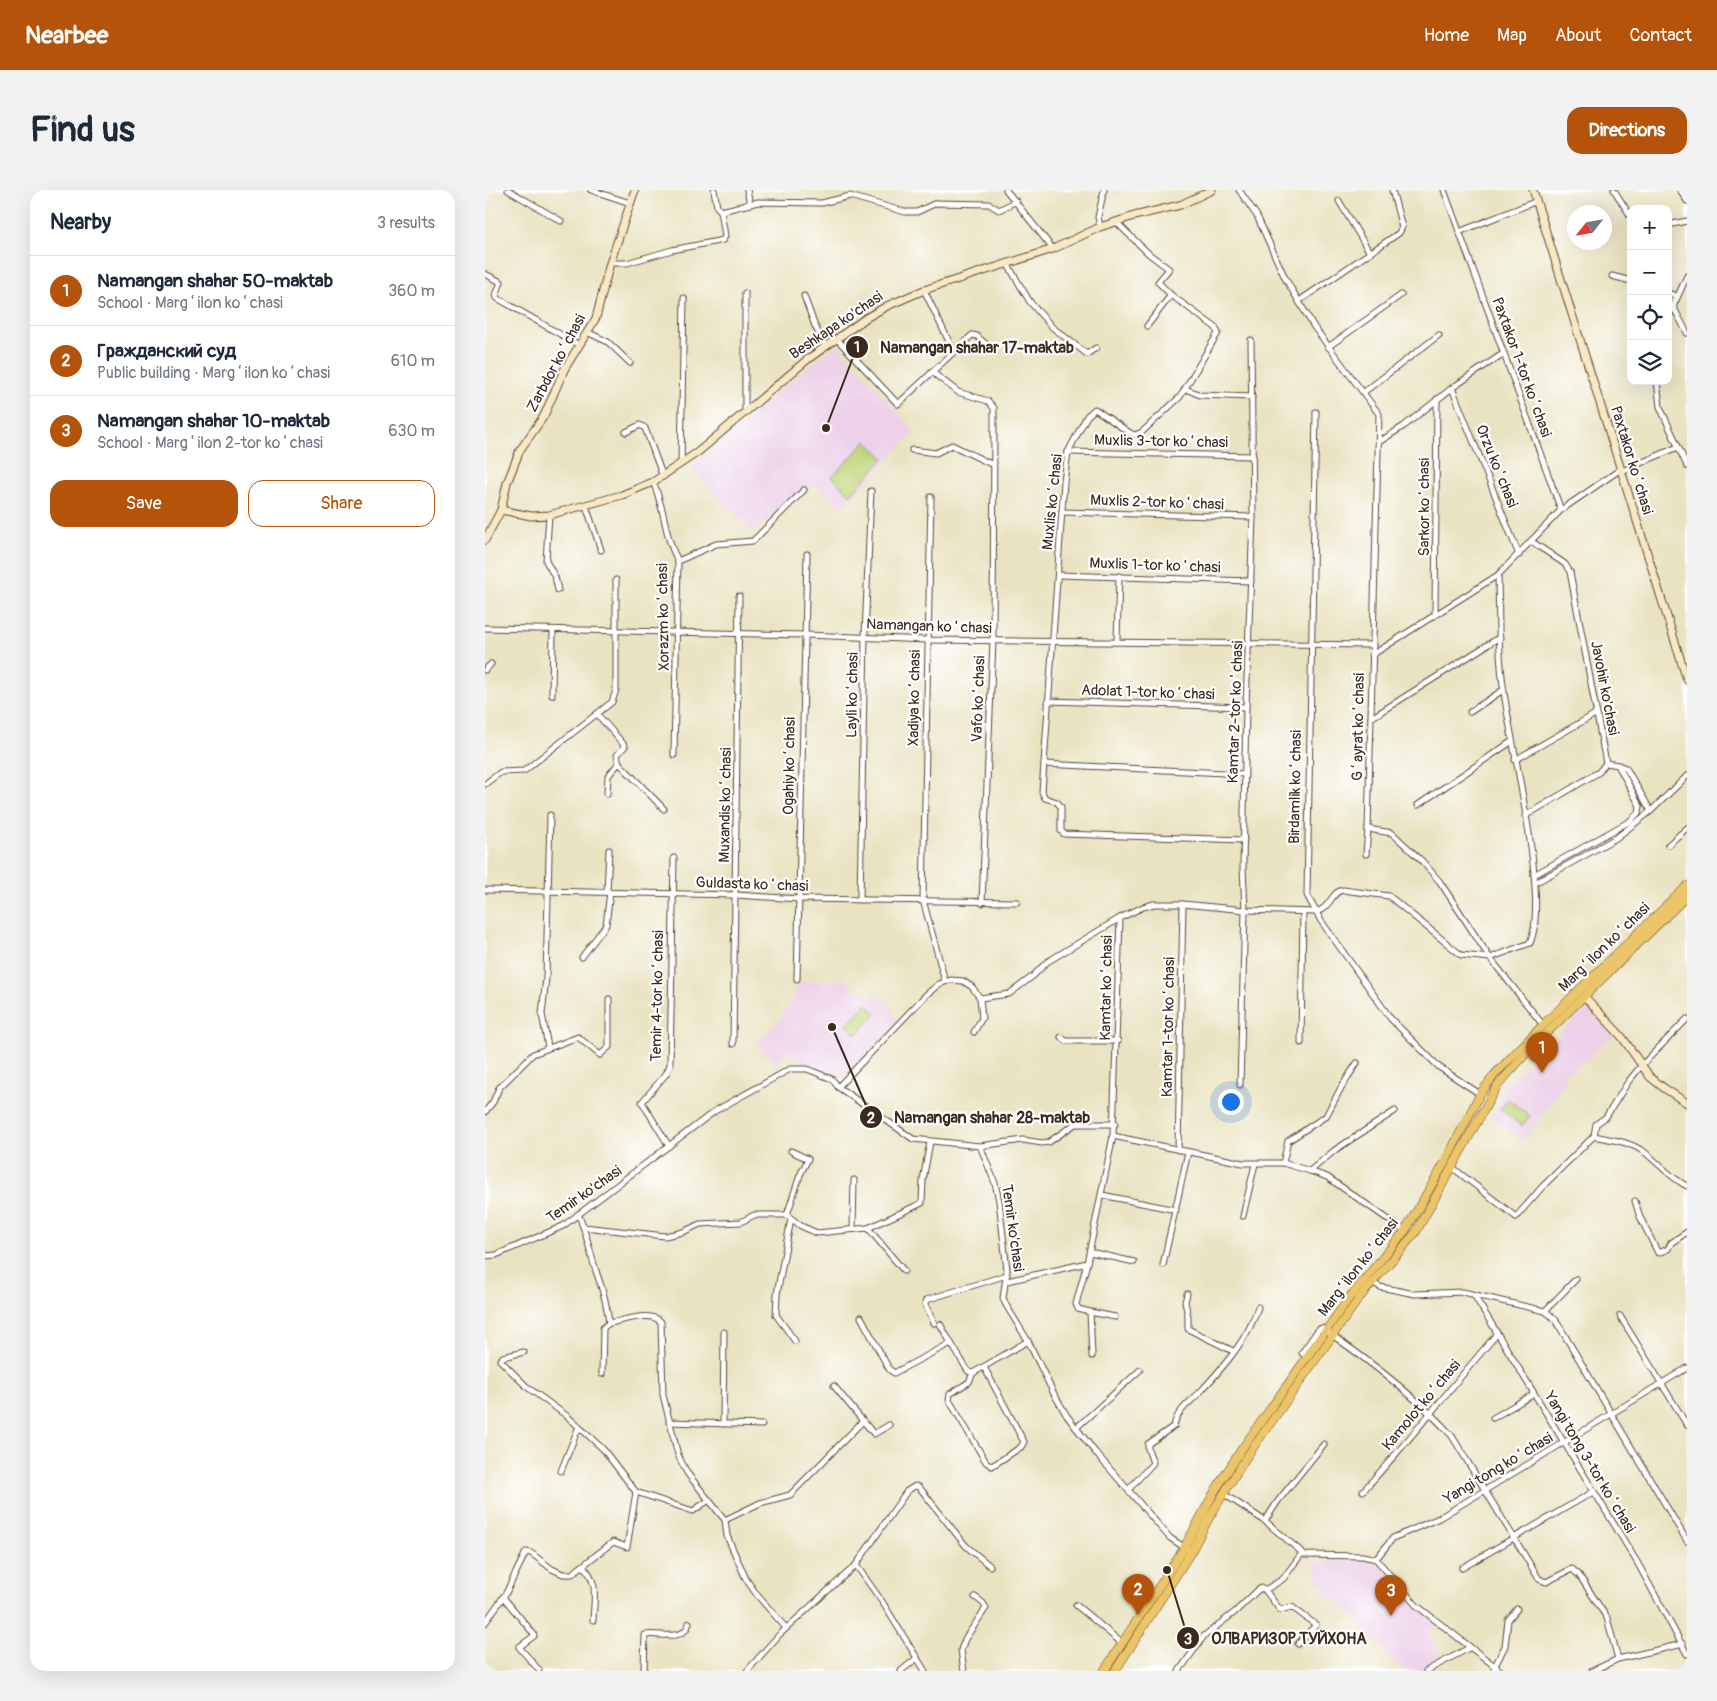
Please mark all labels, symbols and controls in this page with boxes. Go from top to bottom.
text: Nearbee [25,21,108,50]
text: Home [1424,24,1469,47]
text: Map [1497,24,1527,47]
text: About [1555,24,1601,47]
text: Contact [1629,24,1692,47]
button: Directions [1567,107,1687,154]
text: Find us [30,108,135,152]
north arrow [1567,205,1612,250]
map controls [1627,205,1672,385]
button: + [1627,205,1672,250]
text: Nearby [50,209,111,236]
text: 3 results [377,213,435,233]
button: − [1627,250,1672,295]
text: Namangan shahar 50-maktab [97,269,333,293]
text: 1 [63,281,69,301]
text: 360 m [388,281,435,301]
street label: Beshkapa ko'chasi [786,287,887,364]
text: School · Margʻilon koʻchasi [97,293,283,313]
street label: Paxtakor 1-tor koʻchasi [1487,295,1556,440]
button: locate [1627,295,1672,340]
street label: Zarbdor koʻchasi [523,311,590,415]
callout: Namangan shahar 17-maktab [845,331,1084,362]
text: 1 [854,338,860,357]
text: Namangan shahar 17-maktab [880,338,1074,358]
text: Гражданский суд [97,339,236,363]
button: layers [1627,340,1672,385]
text: 2 [62,351,70,371]
text: 610 m [391,351,435,371]
text: Public building · Margʻilon koʻchasi [97,363,330,383]
street label: Paxtakor koʻchasi [1606,404,1657,517]
text: Namangan shahar 10-maktab [97,409,330,433]
text: 3 [62,421,70,441]
text: 630 m [388,421,435,441]
street label: Orzu koʻchasi [1471,422,1522,511]
street label: Muxlis 3-tor koʻchasi [1094,431,1228,452]
text: School · Margʻilon 2-tor koʻchasi [97,433,323,453]
street label: Muxlis koʻchasi [1038,453,1067,551]
street label: Sarkor koʻchasi [1415,458,1434,556]
button: Save [50,480,238,527]
button: Share [248,480,435,527]
street label: Muxlis 2-tor koʻchasi [1090,491,1225,514]
street label: Muxlis 1-tor koʻchasi [1089,554,1221,577]
street label: Xorazm koʻchasi [653,563,674,671]
street label: Namangan koʻchasi [866,615,992,638]
street label: Javohir ko'chasi [1586,639,1623,737]
street label: Kamtar 2-tor koʻchasi [1224,640,1247,784]
street label: Xadiya koʻchasi [904,649,925,746]
street label: Layli koʻchasi [842,652,863,738]
street label: Vafo koʻchasi [967,655,990,743]
street label: Gʻayrat koʻchasi [1348,673,1369,781]
street label: Adolat 1-tor koʻchasi [1081,681,1215,704]
street label: Ogahiy koʻchasi [779,717,800,815]
street label: Birdamlik koʻchasi [1285,730,1306,844]
street label: Muxandis koʻchasi [715,747,736,863]
street label: Guldasta koʻchasi [695,873,809,896]
street label: Margʻilon koʻchasi [1555,899,1654,996]
street label: Temir 4-tor koʻchasi [647,930,668,1062]
street label: Kamtar koʻchasi [1096,935,1117,1041]
street label: Kamtar 1-tor koʻchasi [1158,956,1179,1097]
pin: 1 [1526,1032,1558,1073]
your location [1218,1089,1244,1115]
callout: Namangan shahar 28-maktab [859,1102,1100,1133]
text: Namangan shahar 28-maktab [894,1108,1090,1128]
text: 2 [867,1109,875,1128]
street label: Temir ko'chasi [543,1161,626,1227]
street label: Temir ko'chasi [997,1183,1028,1273]
street label: Margʻilon koʻchasi [1314,1214,1403,1320]
street label: Kamolot koʻchasi [1378,1356,1465,1455]
street label: Yangi tong 3-tor koʻchasi [1539,1387,1640,1537]
street label: Yangi tong koʻchasi [1439,1428,1557,1509]
pin: 2 [1122,1574,1154,1615]
pin: 3 [1375,1575,1407,1616]
callout: ОЛВАРИЗОР ТУЙХОНА [1176,1623,1376,1654]
text: ОЛВАРИЗОР ТУЙХОНА [1211,1629,1367,1649]
text: 3 [1184,1630,1192,1649]

